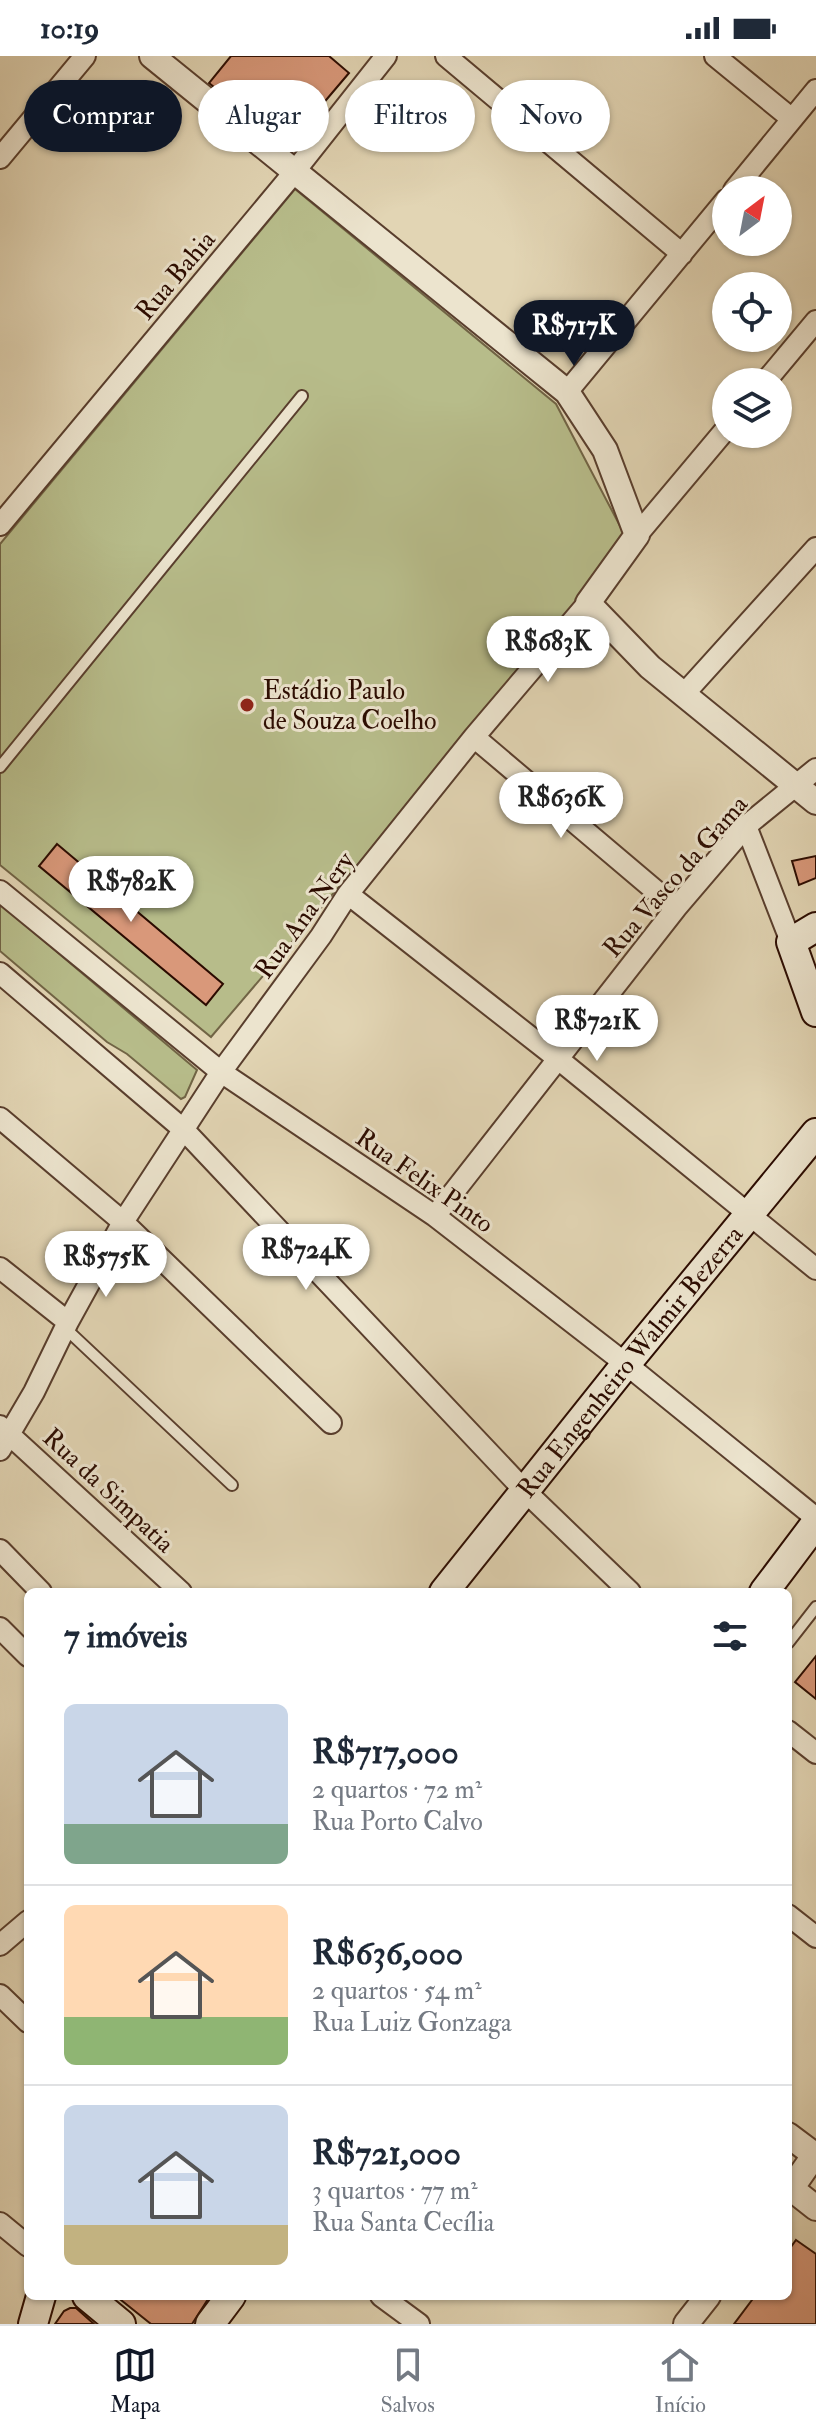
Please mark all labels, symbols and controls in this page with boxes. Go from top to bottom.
text: 10:19 [40,10,99,47]
chip: Comprar [24,80,182,152]
chip: Alugar [198,80,329,152]
chip: Filtros [345,80,475,152]
chip: Novo [491,80,610,152]
north arrow [712,176,792,256]
map controls [712,176,792,448]
street label: Rua Bahia [129,224,223,327]
button: locate [712,272,792,352]
pin: R$717K [509,300,639,368]
text: R$717K [532,310,616,342]
button: layers [712,368,792,448]
pin: R$683K [483,616,613,684]
text: R$683K [505,626,591,658]
place label: Estádio Paulo de Souza Coelho [263,675,437,737]
marker: Estádio Paulo de Souza Coelho [238,696,256,714]
pin: R$636K [496,772,626,840]
text: R$636K [517,782,605,814]
street label: Rua Vasco da Gama [597,789,755,964]
street label: Rua Ana Nery [248,846,362,985]
pin: R$782K [66,856,196,924]
text: R$782K [87,866,175,898]
pin: R$721K [532,995,662,1063]
text: R$721K [554,1005,640,1037]
street label: Rua Felix Pinto [349,1121,500,1240]
street label: Rua Engenheiro Walmir Bezerra [510,1219,751,1505]
pin: R$724K [241,1224,371,1292]
pin: R$575K [41,1231,171,1299]
text: R$724K [261,1234,351,1266]
text: R$575K [63,1241,149,1273]
street label: Rua da Simpatia [35,1422,181,1561]
icon: filters [708,1614,752,1658]
text: 7 imóveis [64,1615,187,1658]
text: R$717,000 [312,1731,459,1774]
icon: home [128,1736,224,1832]
text: 2 quartos · 72 m² [312,1774,482,1806]
text: Rua Porto Calvo [312,1806,483,1838]
text: R$636,000 [312,1932,463,1975]
icon: home [128,1937,224,2033]
text: 2 quartos · 54 m² [312,1975,482,2007]
text: Rua Luiz Gonzaga [312,2007,512,2039]
text: R$721,000 [312,2132,461,2175]
icon: home [128,2137,224,2233]
text: 3 quartos · 77 m² [312,2175,478,2207]
text: Rua Santa Cecília [312,2207,495,2239]
tab: Mapa [110,2343,160,2419]
tab: Salvos [380,2343,435,2419]
tab: Início [655,2343,706,2419]

